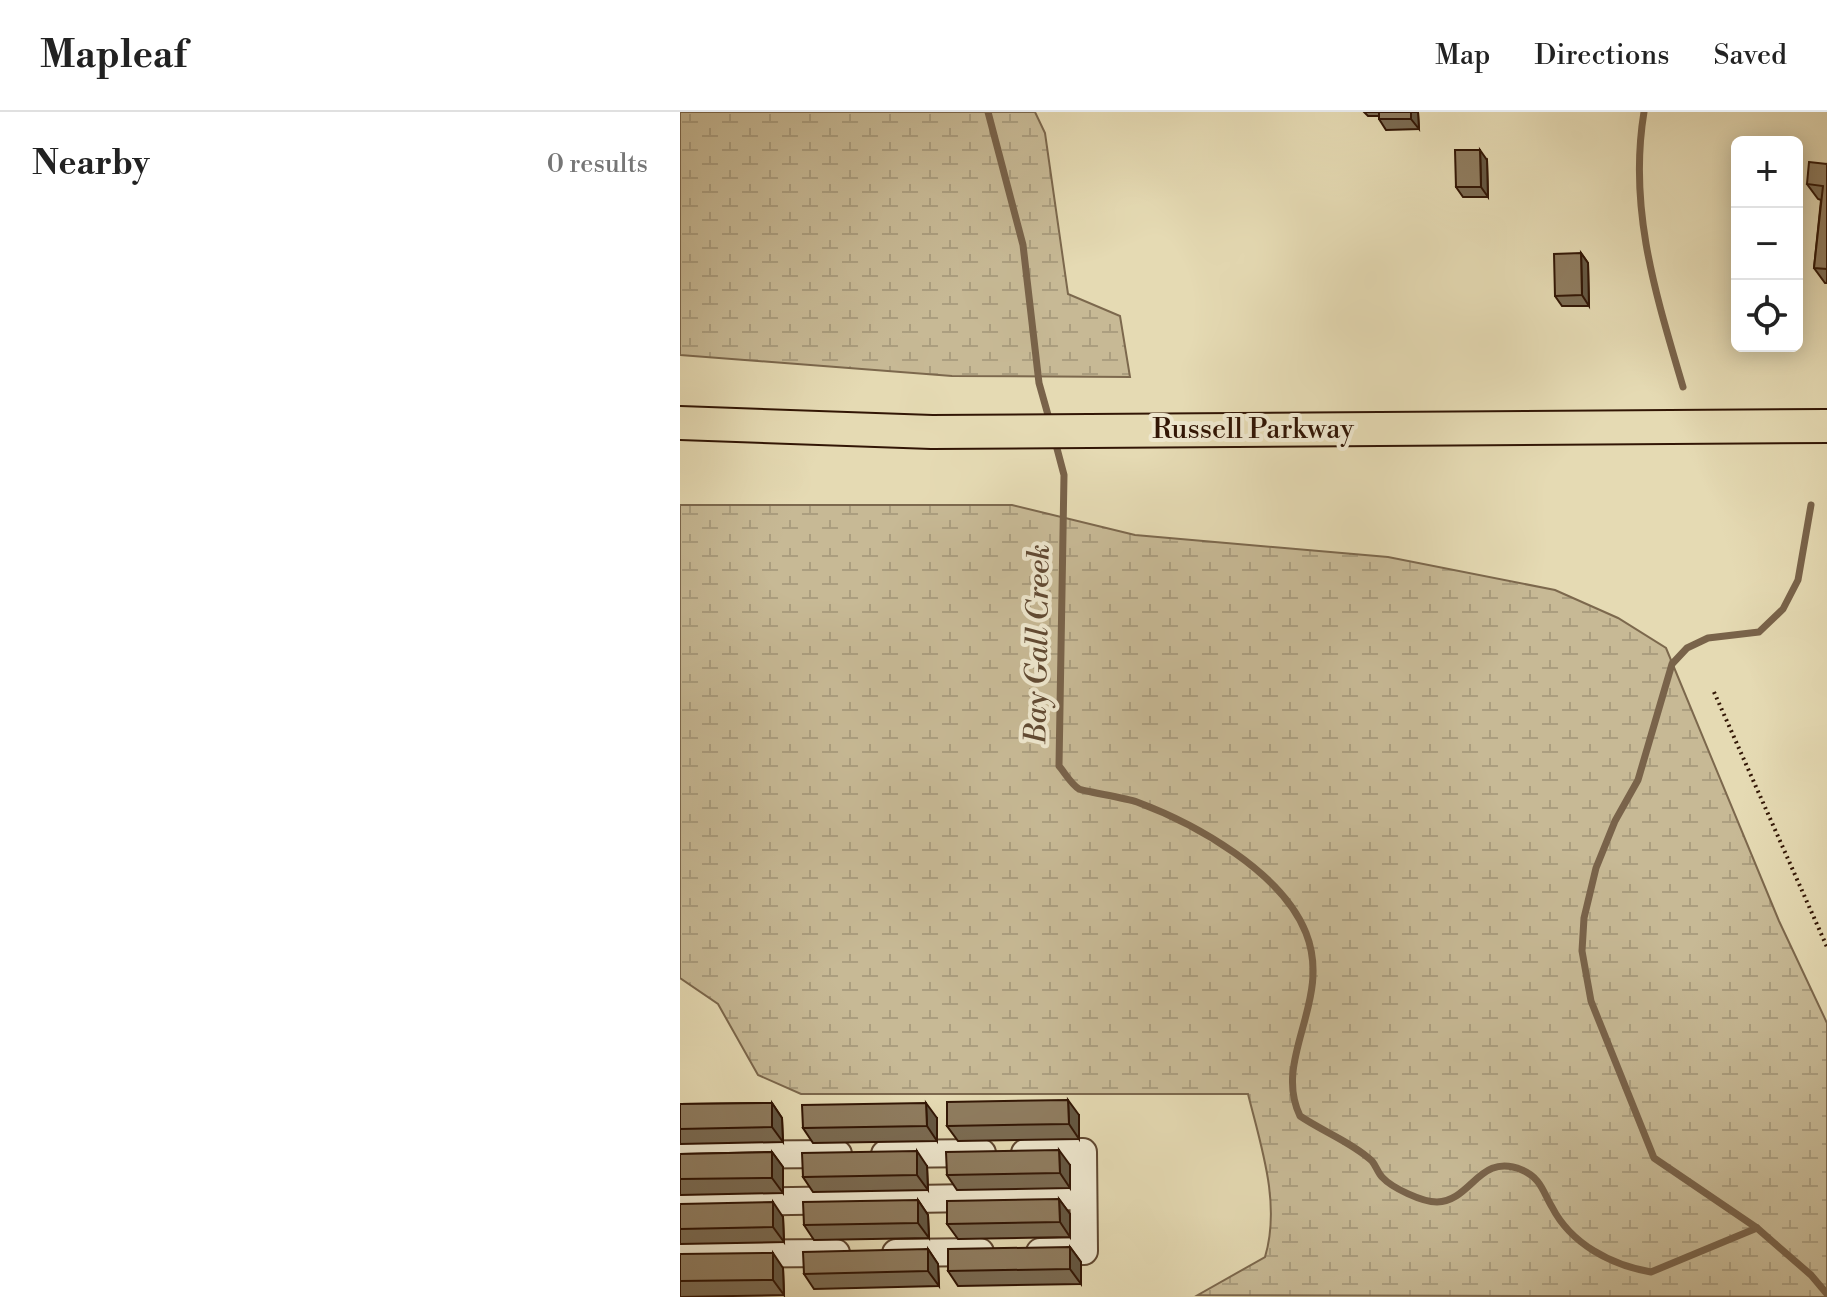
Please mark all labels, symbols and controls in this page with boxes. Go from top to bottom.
text: Mapleaf [40,32,187,79]
text: Map [1435,38,1490,73]
text: Directions [1534,38,1669,73]
text: Saved [1713,38,1787,73]
map controls [1731,136,1803,352]
button: + [1731,136,1803,208]
text: Nearby [32,143,150,185]
text: 0 results [547,148,648,180]
button: − [1731,208,1803,280]
button: locate [1731,280,1803,352]
street label: Russell Parkway [1152,412,1354,447]
water label: Bay Gall Creek [1017,544,1059,745]

